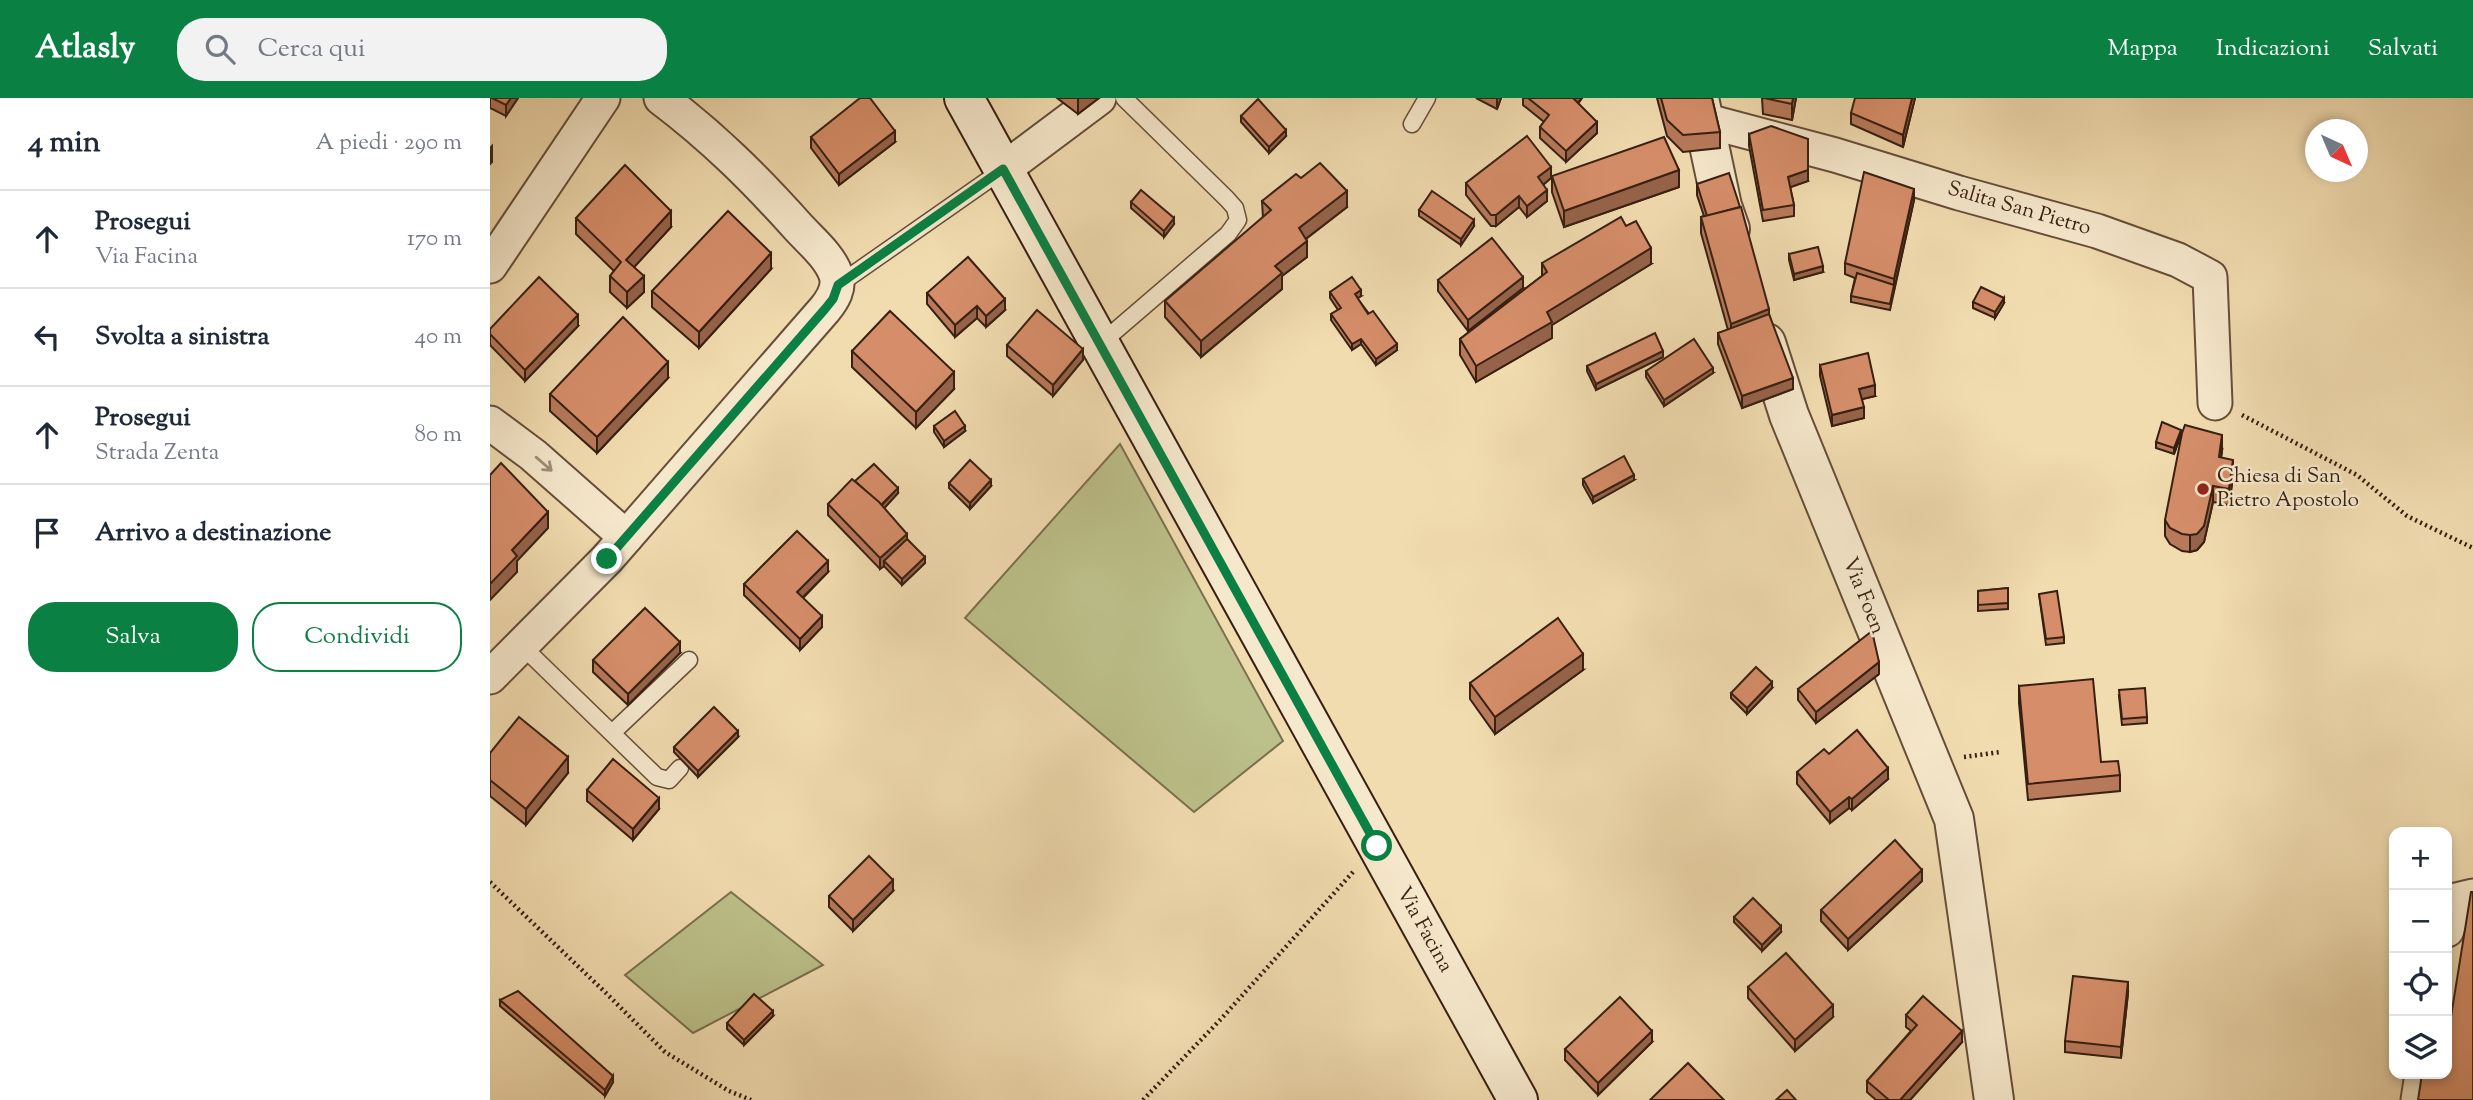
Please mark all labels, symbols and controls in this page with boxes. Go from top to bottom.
search box [177,18,667,81]
text: Atlasly [35,25,135,73]
icon: search [201,30,239,68]
text: Cerca qui [257,31,365,68]
text: Mappa [2108,32,2178,66]
text: Indicazioni [2216,32,2330,66]
text: Salvati [2368,32,2438,66]
north arrow [2305,119,2368,182]
text: 4 min [28,122,101,165]
text: A piedi · 290 m [315,127,462,160]
street label: Salita San Pietro [1944,174,2094,244]
text: Prosegui [95,204,191,241]
icon: ahead [28,220,66,258]
text: 170 m [407,223,462,256]
text: Via Facina [95,241,198,274]
icon: left [28,318,66,356]
text: Svolta a sinistra [95,319,270,356]
text: 40 m [415,321,462,354]
text: Prosegui [95,400,191,437]
icon: ahead [28,416,66,454]
text: 80 m [414,419,462,452]
text: Strada Zenta [95,437,219,470]
one-way arrow [535,456,552,473]
place label: Chiesa di San Pietro Apostolo [2217,462,2359,516]
marker: Chiesa di San Pietro Apostolo [2195,481,2211,497]
icon: arrive [28,514,66,552]
text: Arrivo a destinazione [95,515,331,552]
route end [591,543,622,574]
street label: Via Foen [1834,553,1892,639]
button: Salva [28,602,238,672]
button: Condividi [252,602,462,672]
map controls [2389,827,2452,1079]
button: + [2389,827,2452,890]
route start [1361,830,1392,861]
street label: Via Facina [1388,882,1460,979]
button: − [2389,890,2452,953]
button: locate [2389,953,2452,1016]
button: layers [2389,1016,2452,1079]

